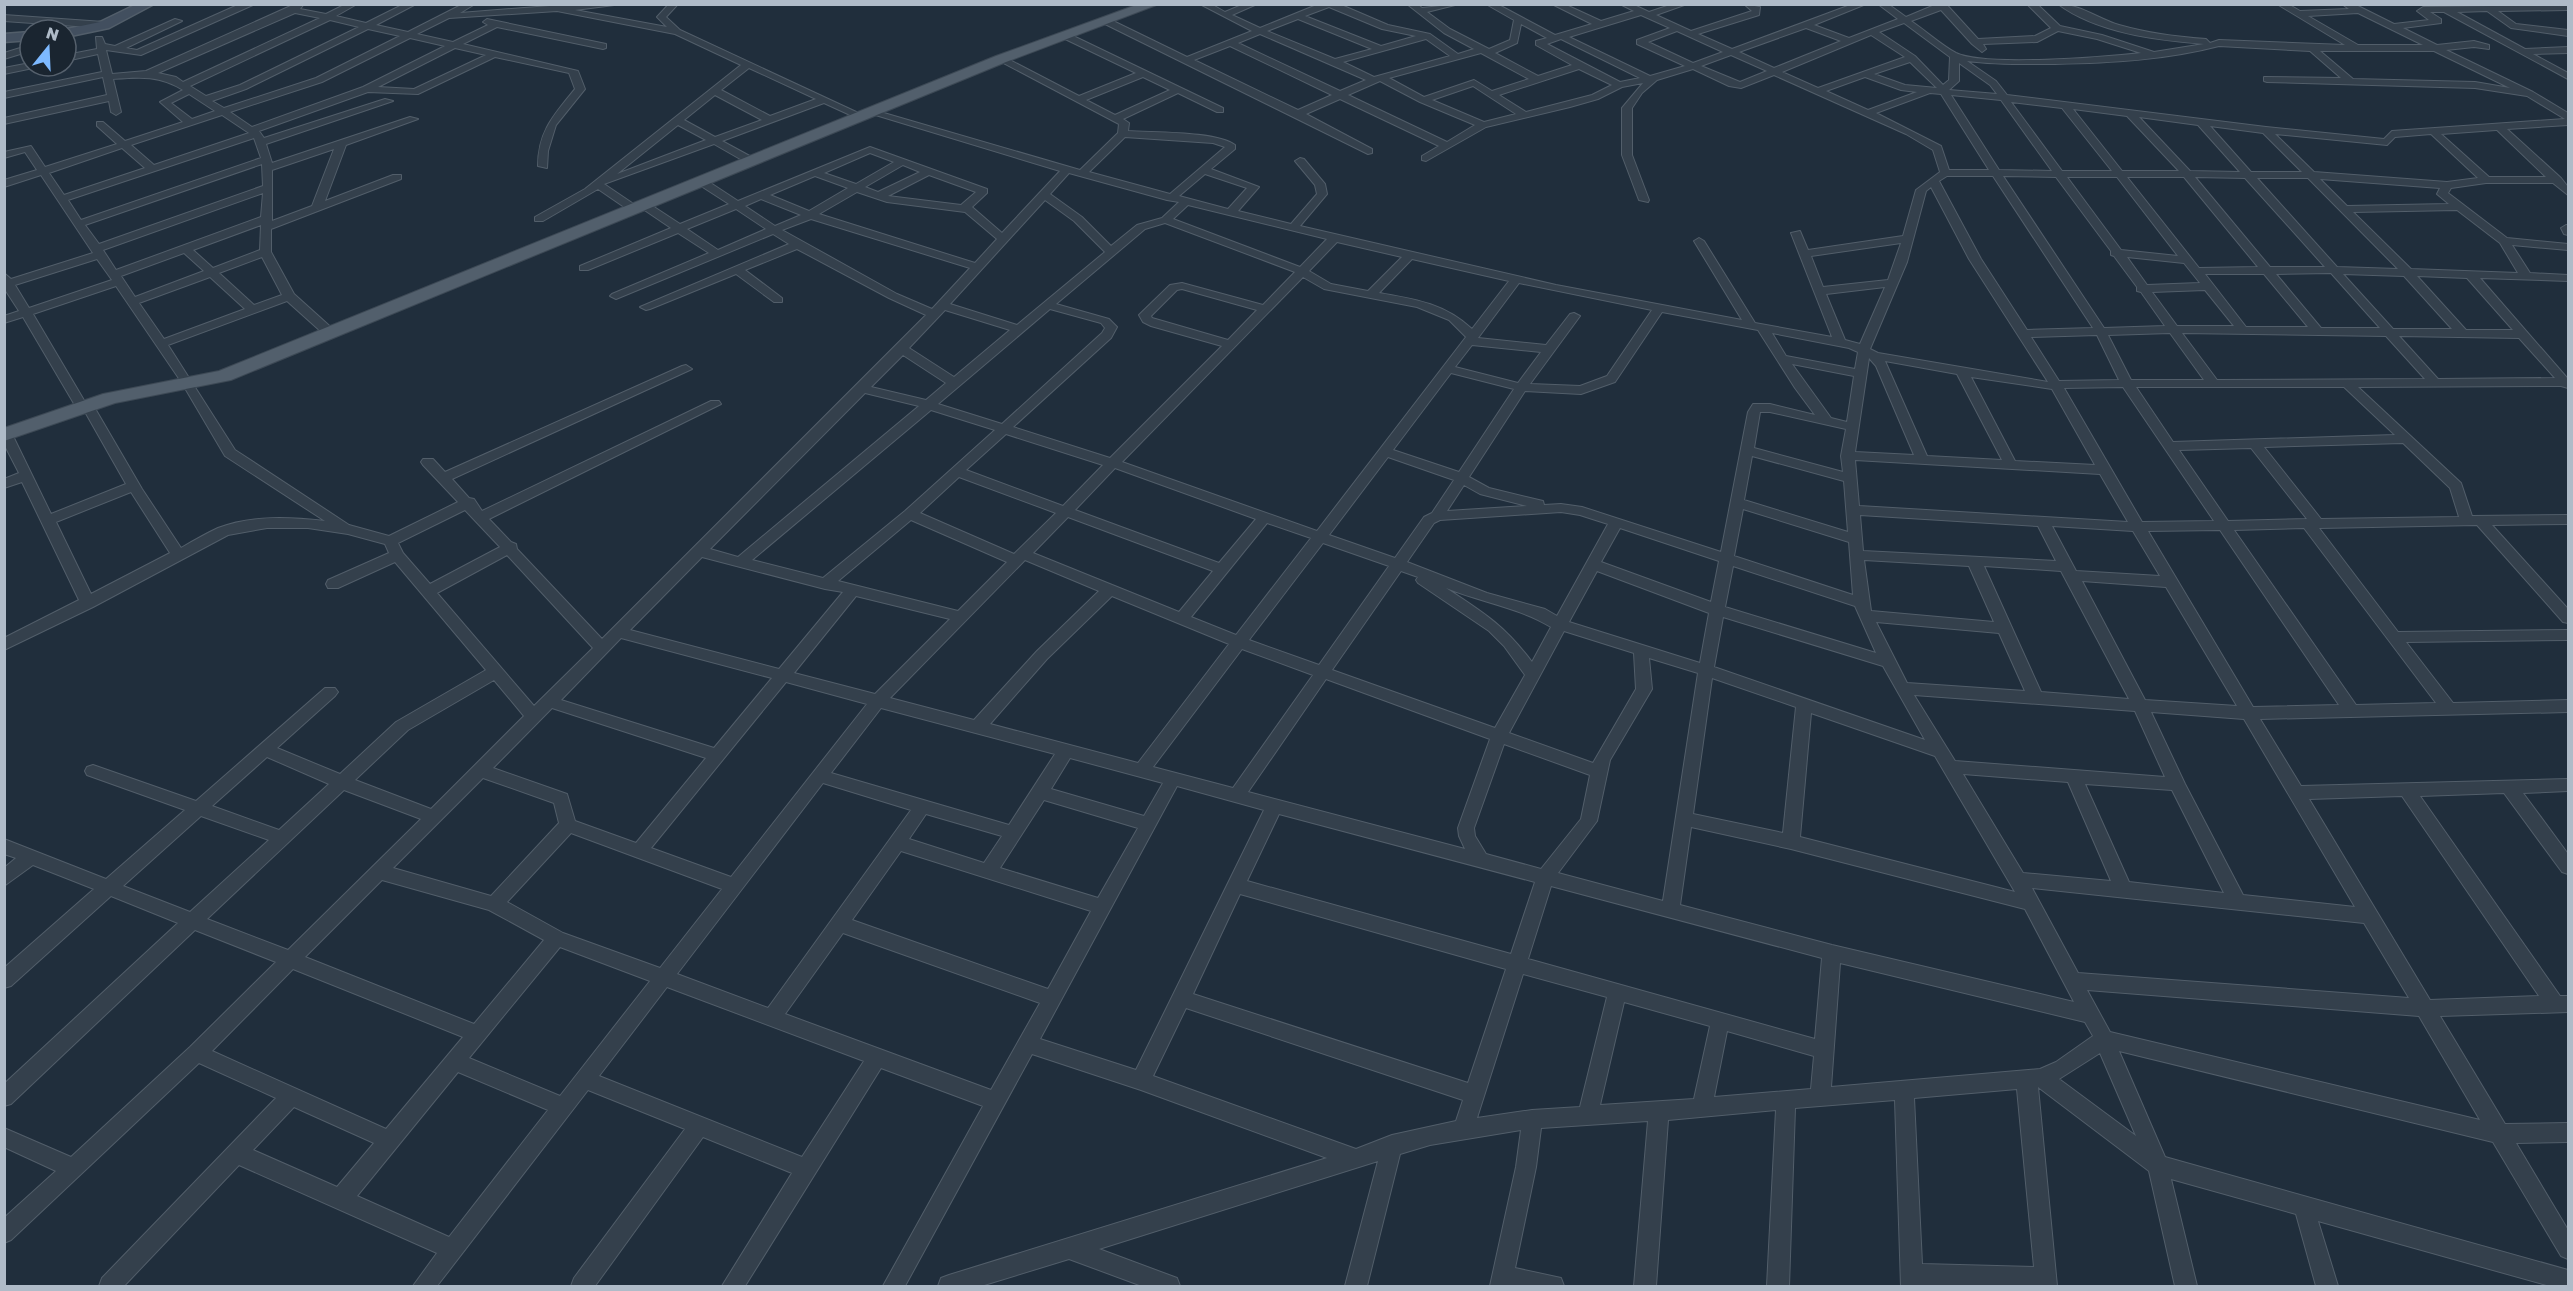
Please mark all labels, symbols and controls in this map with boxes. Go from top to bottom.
north arrow [18,18,78,78]
text: N [44,22,62,45]

